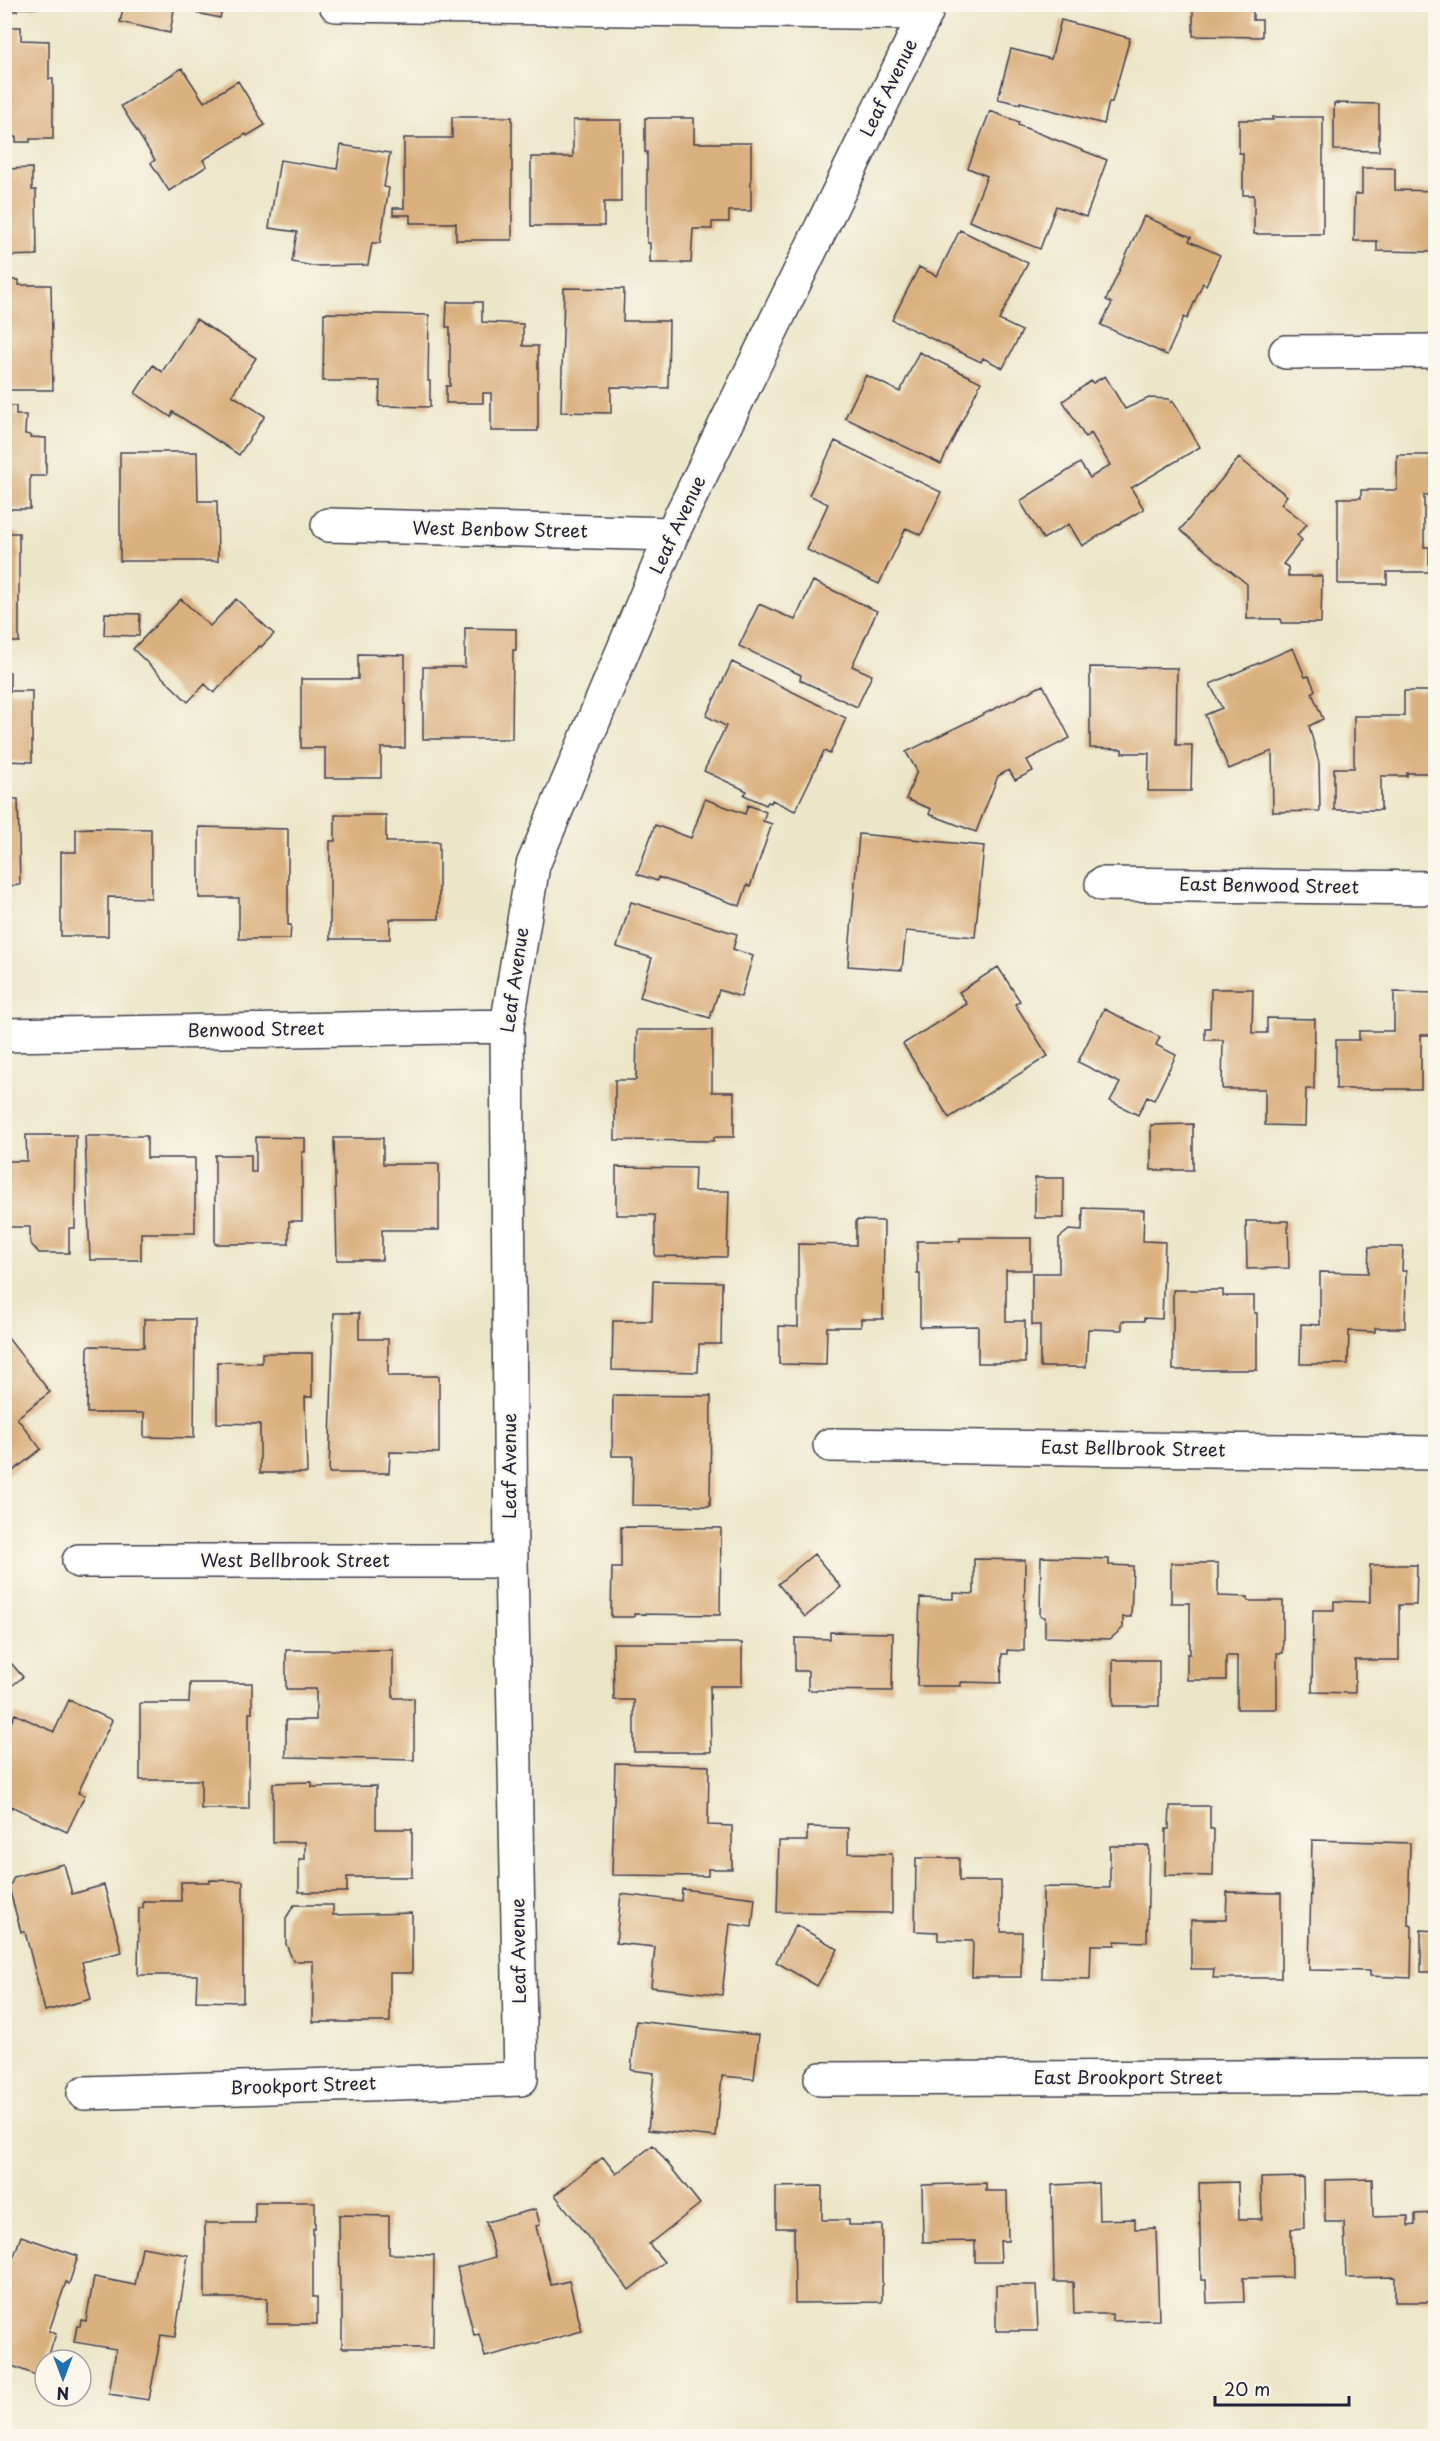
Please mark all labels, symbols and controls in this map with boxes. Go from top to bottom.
street label: Leaf Avenue [852,34,923,141]
street label: Leaf Avenue [642,471,711,578]
street label: West Benbow Street [412,513,588,544]
street label: East Benwood Street [1179,869,1359,900]
street label: Leaf Avenue [493,925,534,1034]
street label: Benwood Street [187,1014,325,1043]
street label: Leaf Avenue [495,1413,522,1519]
street label: East Bellbrook Street [1040,1432,1226,1463]
street label: West Bellbrook Street [200,1546,390,1573]
street label: Leaf Avenue [503,1898,532,2004]
street label: East Brookport Street [1033,2063,1223,2090]
street label: Brookport Street [229,2068,377,2101]
north arrow [33,2348,93,2408]
scale bar [1215,2369,1348,2407]
text: 20 m [1224,2375,1270,2402]
text: N [57,2382,69,2406]

